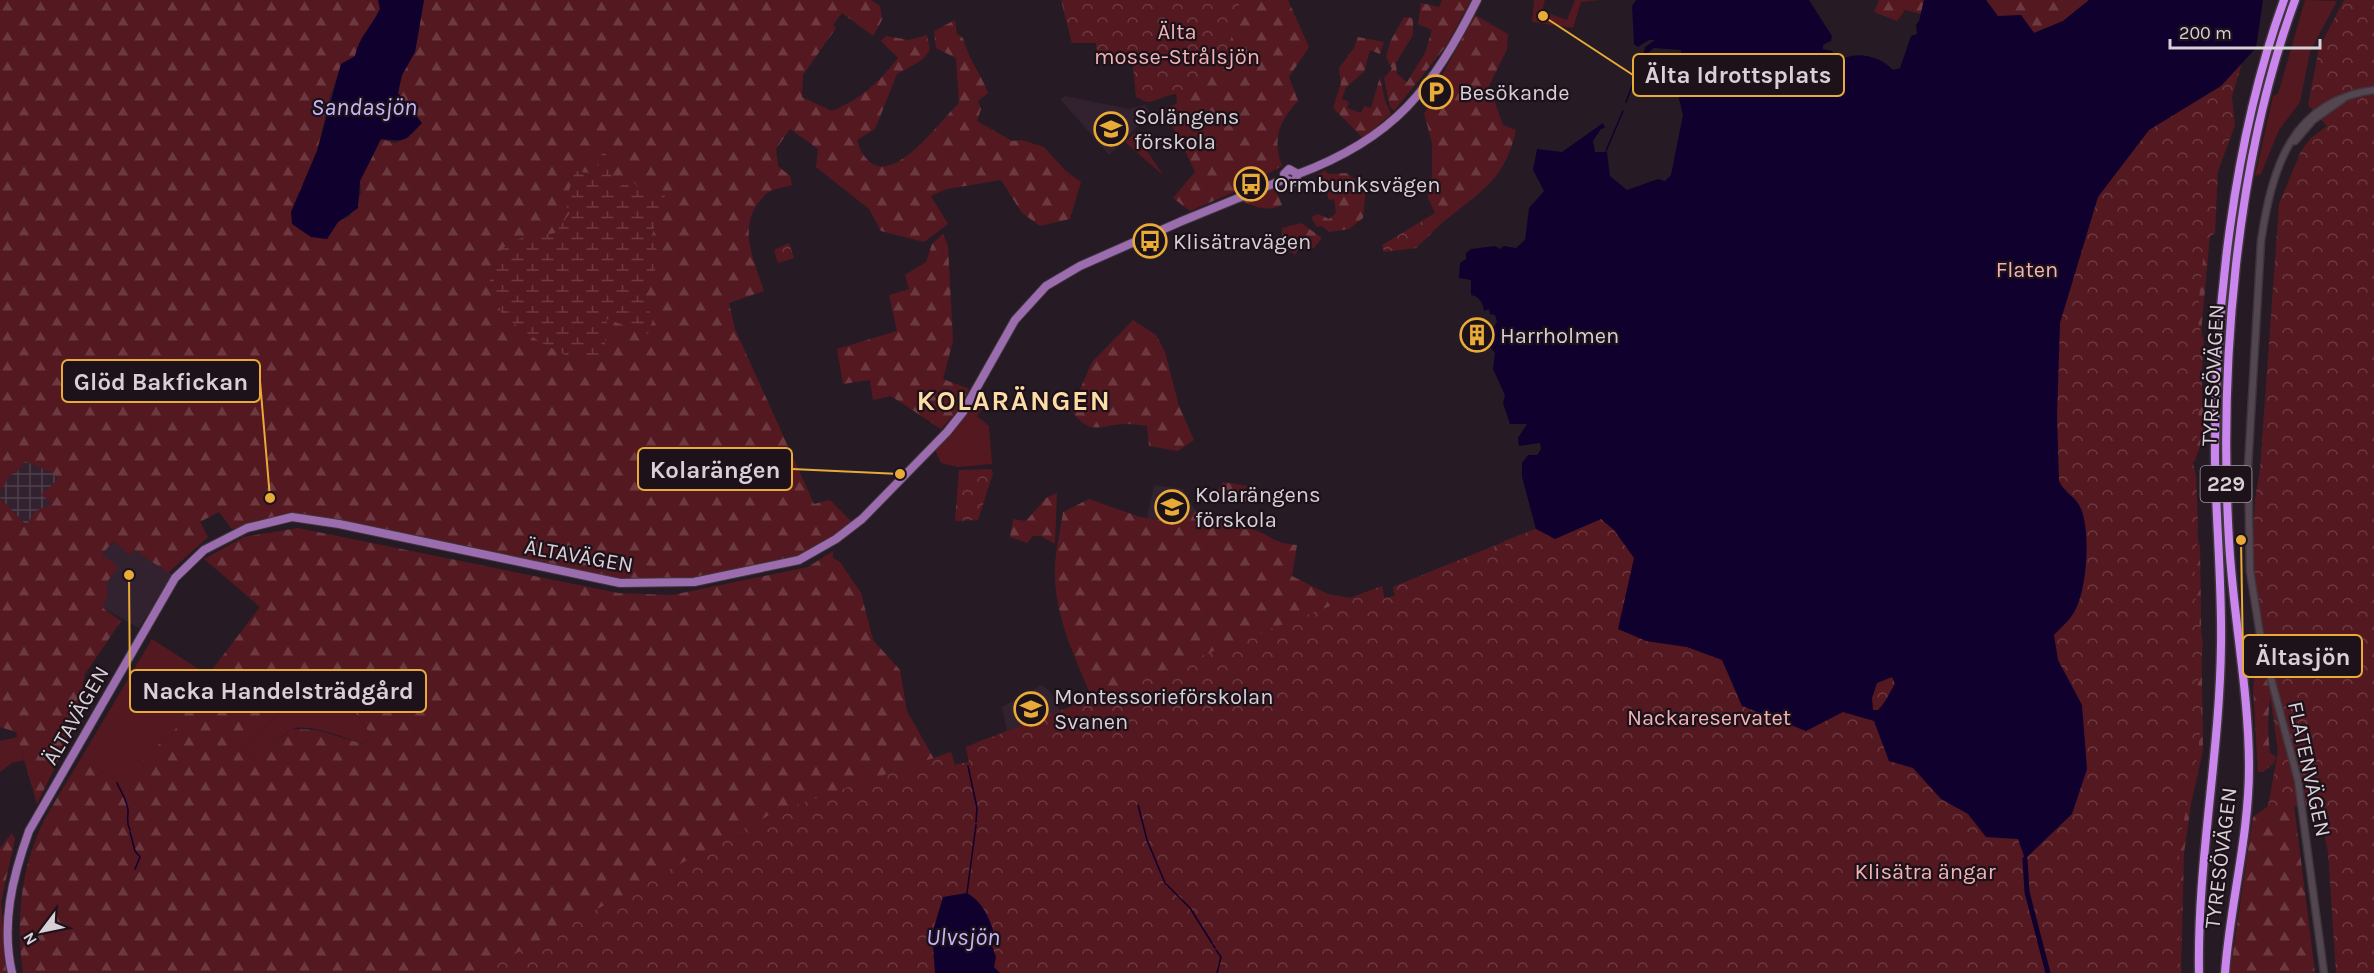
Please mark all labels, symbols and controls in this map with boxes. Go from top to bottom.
scale bar [2170,12,2320,50]
park label: Älta mosse-Strålsjön [1094,19,1260,70]
text: 200 m [2179,22,2232,44]
callout: Älta Idrottsplats [1633,54,1844,96]
text: Älta Idrottsplats [1645,61,1831,89]
parking icon: Besökande [1418,74,1454,110]
place label: Besökande [1459,80,1570,106]
water label: Sandasjön [311,93,417,121]
place label: Solängens förskola [1134,104,1239,155]
school or university icon: Solängens förskola [1093,111,1129,147]
bus stop icon: Ormbunksvägen [1233,166,1269,202]
place label: Ormbunksvägen [1274,172,1440,198]
bus stop icon: Klisätravägen [1132,223,1168,259]
place label: Klisätravägen [1173,229,1311,255]
park label: Flaten [1996,257,2058,283]
street label: TYRESÖVÄGEN [2196,303,2230,447]
building icon: Harrholmen [1459,317,1495,353]
place label: Harrholmen [1500,323,1619,349]
callout: Glöd Bakfickan [62,360,260,402]
text: Glöd Bakfickan [74,368,248,396]
district label: KOLARÄNGEN [917,384,1111,417]
callout: Kolarängen [638,448,792,490]
text: Kolarängen [650,456,780,484]
road number: 229 [2200,466,2252,502]
place label: Kolarängens förskola [1195,482,1321,533]
school or university icon: Kolarängens förskola [1154,489,1190,525]
street label: ÄLTAVÄGEN [522,534,635,578]
callout: Ältasjön [2243,635,2362,677]
text: Ältasjön [2255,643,2351,671]
street label: ÄLTAVÄGEN [37,661,115,770]
callout: Nacka Handelsträdgård [130,670,426,712]
text: Nacka Handelsträdgård [142,677,414,705]
place label: Montessorieförskolan Svanen [1054,684,1274,735]
school or university icon: Montessorieförskolan Svanen [1013,691,1049,727]
street label: FLATENVÄGEN [2282,699,2336,839]
park label: Nackareservatet [1627,705,1791,731]
street label: TYRESÖVÄGEN [2199,786,2243,930]
park label: Klisätra ängar [1854,859,1996,885]
north arrow [12,901,72,961]
water label: Ulvsjön [926,923,1000,951]
text: N [19,929,41,949]

